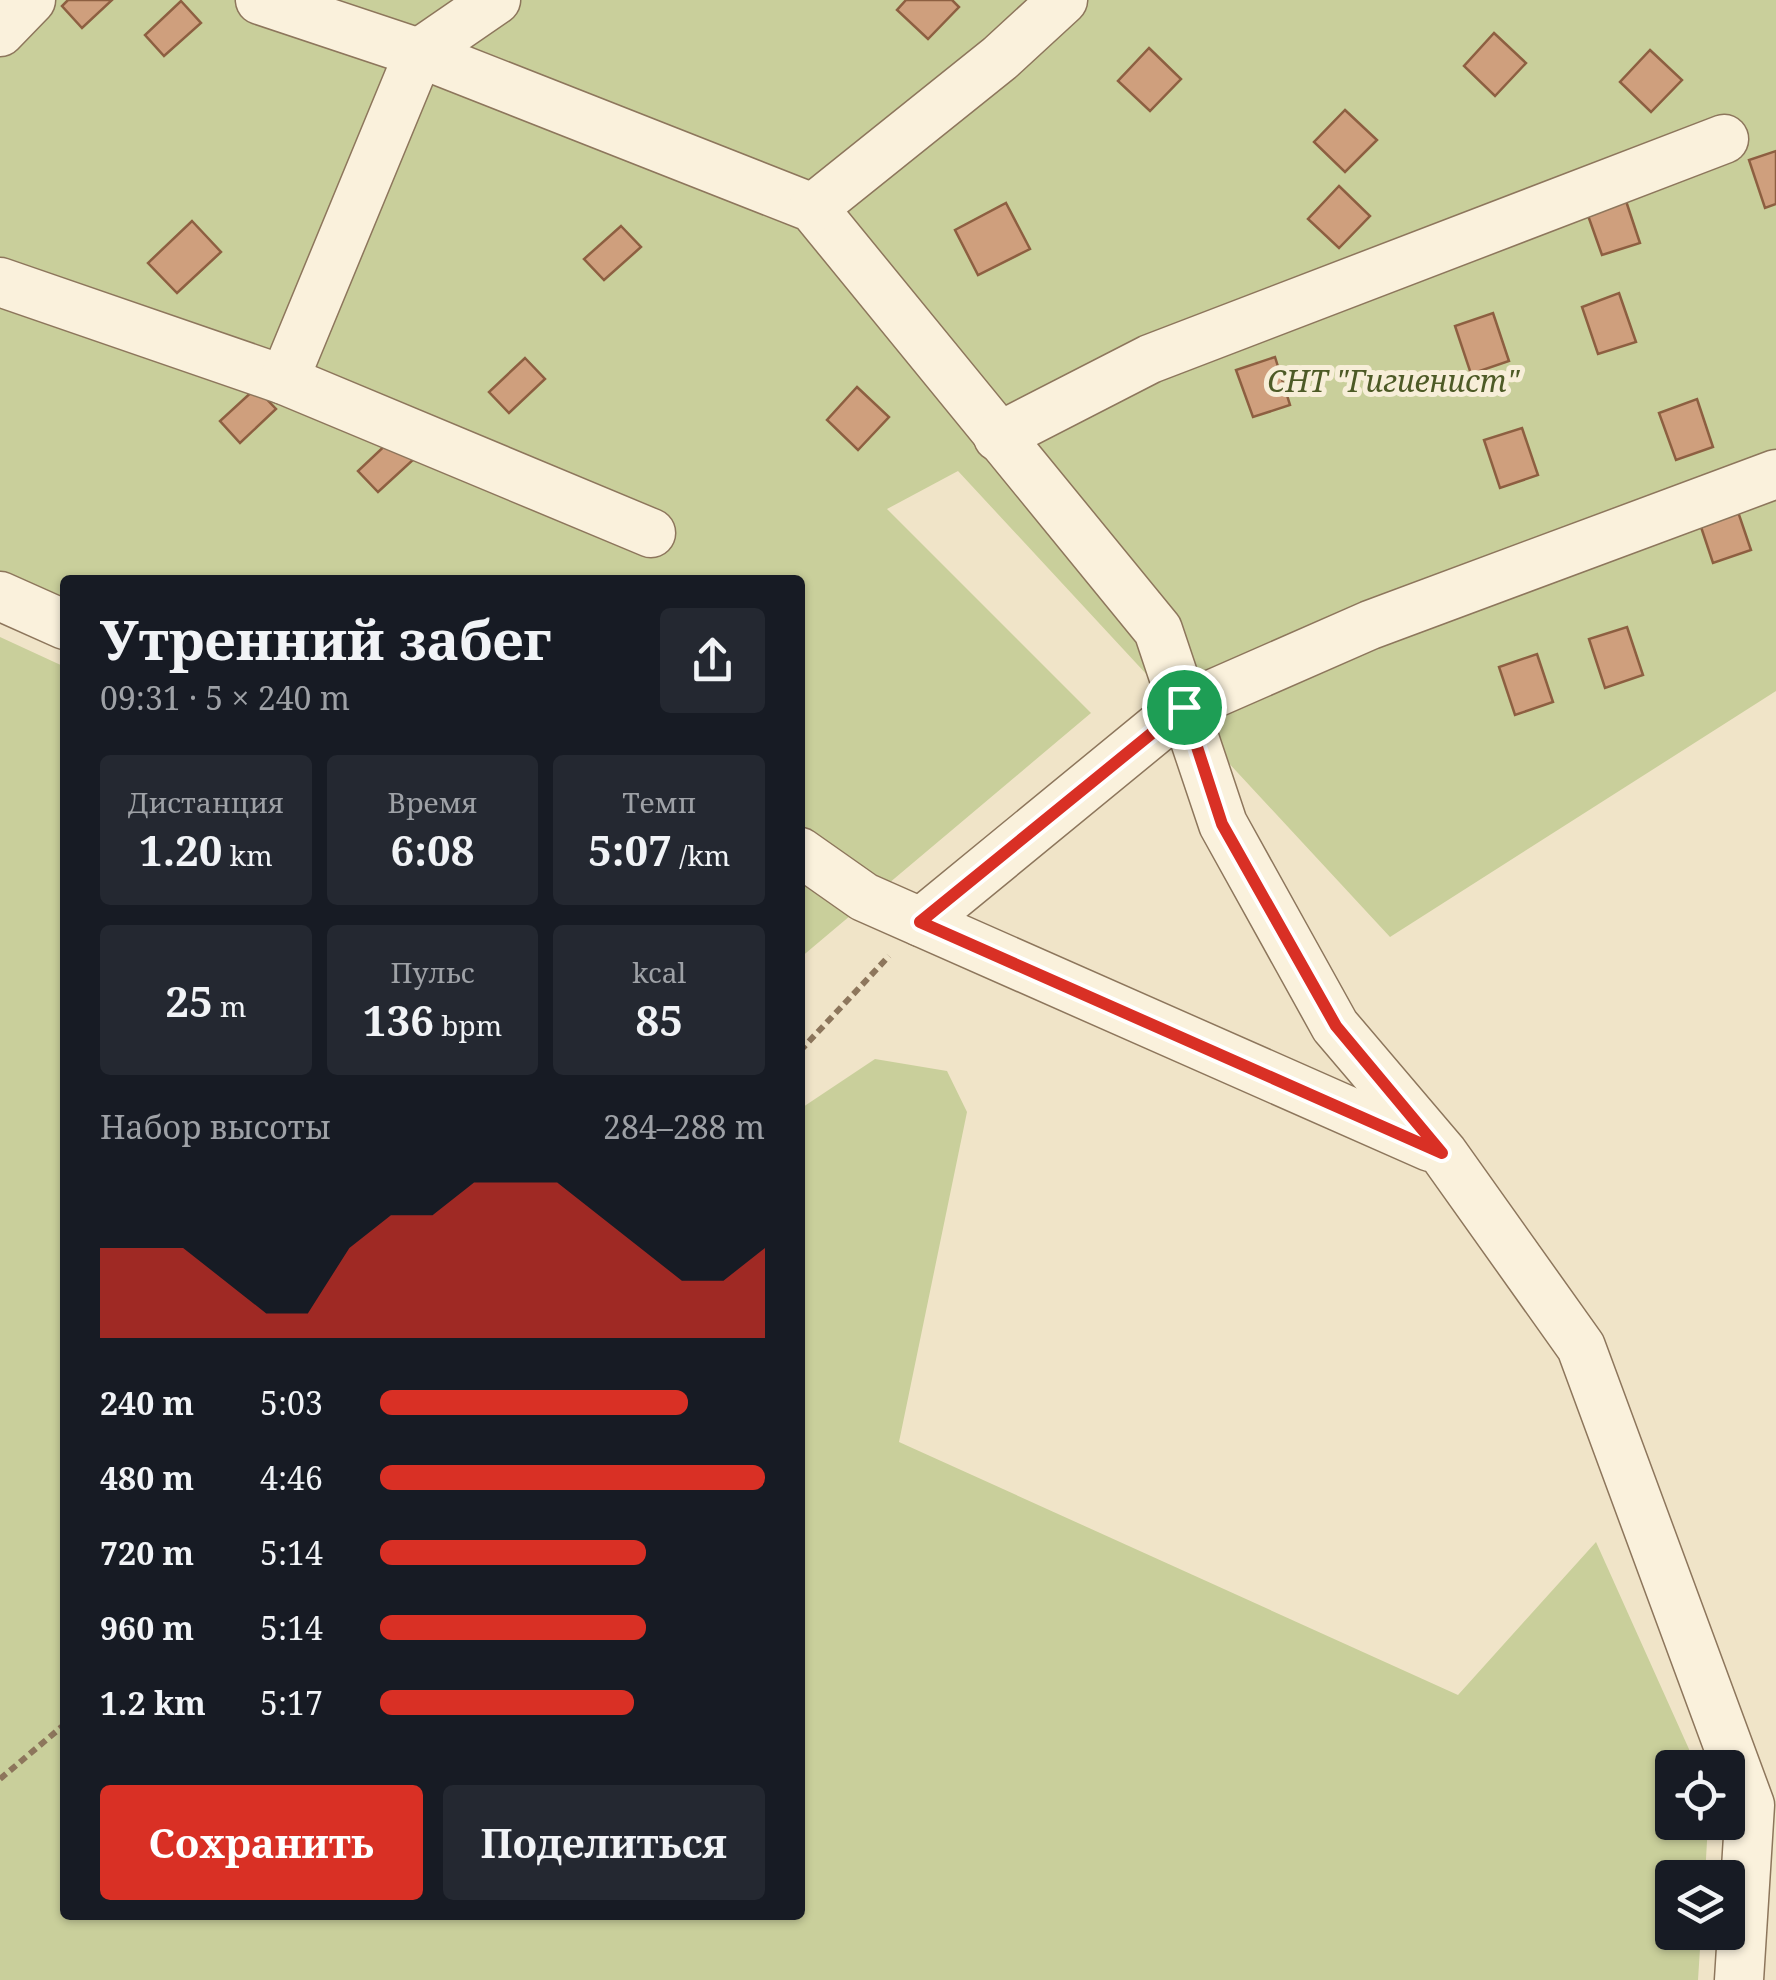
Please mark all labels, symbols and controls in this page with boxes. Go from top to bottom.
park label: СНТ "Гигиенист" [1267,360,1521,401]
text: Утренний забег [100,601,551,676]
button: share [660,608,765,713]
pin [1142,665,1227,750]
text: 09:31 · 5 × 240 m [100,676,350,719]
icon: arrive [1157,680,1212,735]
text: Дистанция [128,783,284,821]
text: Время [387,783,478,821]
text: Темп [622,783,696,821]
text: 1.20 [139,821,223,878]
text: 6:08 [391,821,474,878]
text: 5:07 [588,821,672,878]
text: km [223,836,273,874]
text: /km [672,836,730,874]
text: Пульс [391,953,474,991]
text: kcal [632,953,686,991]
text: 25 [165,972,213,1029]
text: m [213,987,246,1025]
text: 136 [363,991,434,1048]
text: 85 [635,991,683,1048]
text: bpm [434,1006,502,1044]
text: Набор высоты [100,1105,331,1148]
text: 284–288 m [603,1105,765,1148]
text: 240 m [100,1381,194,1424]
text: 5:03 [260,1381,323,1424]
text: 480 m [100,1456,194,1499]
text: 4:46 [260,1456,323,1499]
text: 720 m [100,1531,194,1574]
text: 5:14 [260,1531,323,1574]
text: 960 m [100,1606,194,1649]
text: 5:14 [260,1606,323,1649]
text: 1.2 km [100,1681,206,1724]
text: 5:17 [260,1681,323,1724]
map controls [1655,1750,1745,1950]
button: locate [1655,1750,1745,1840]
button: Сохранить [100,1785,423,1900]
button: Поделиться [443,1785,765,1900]
button: layers [1655,1860,1745,1950]

